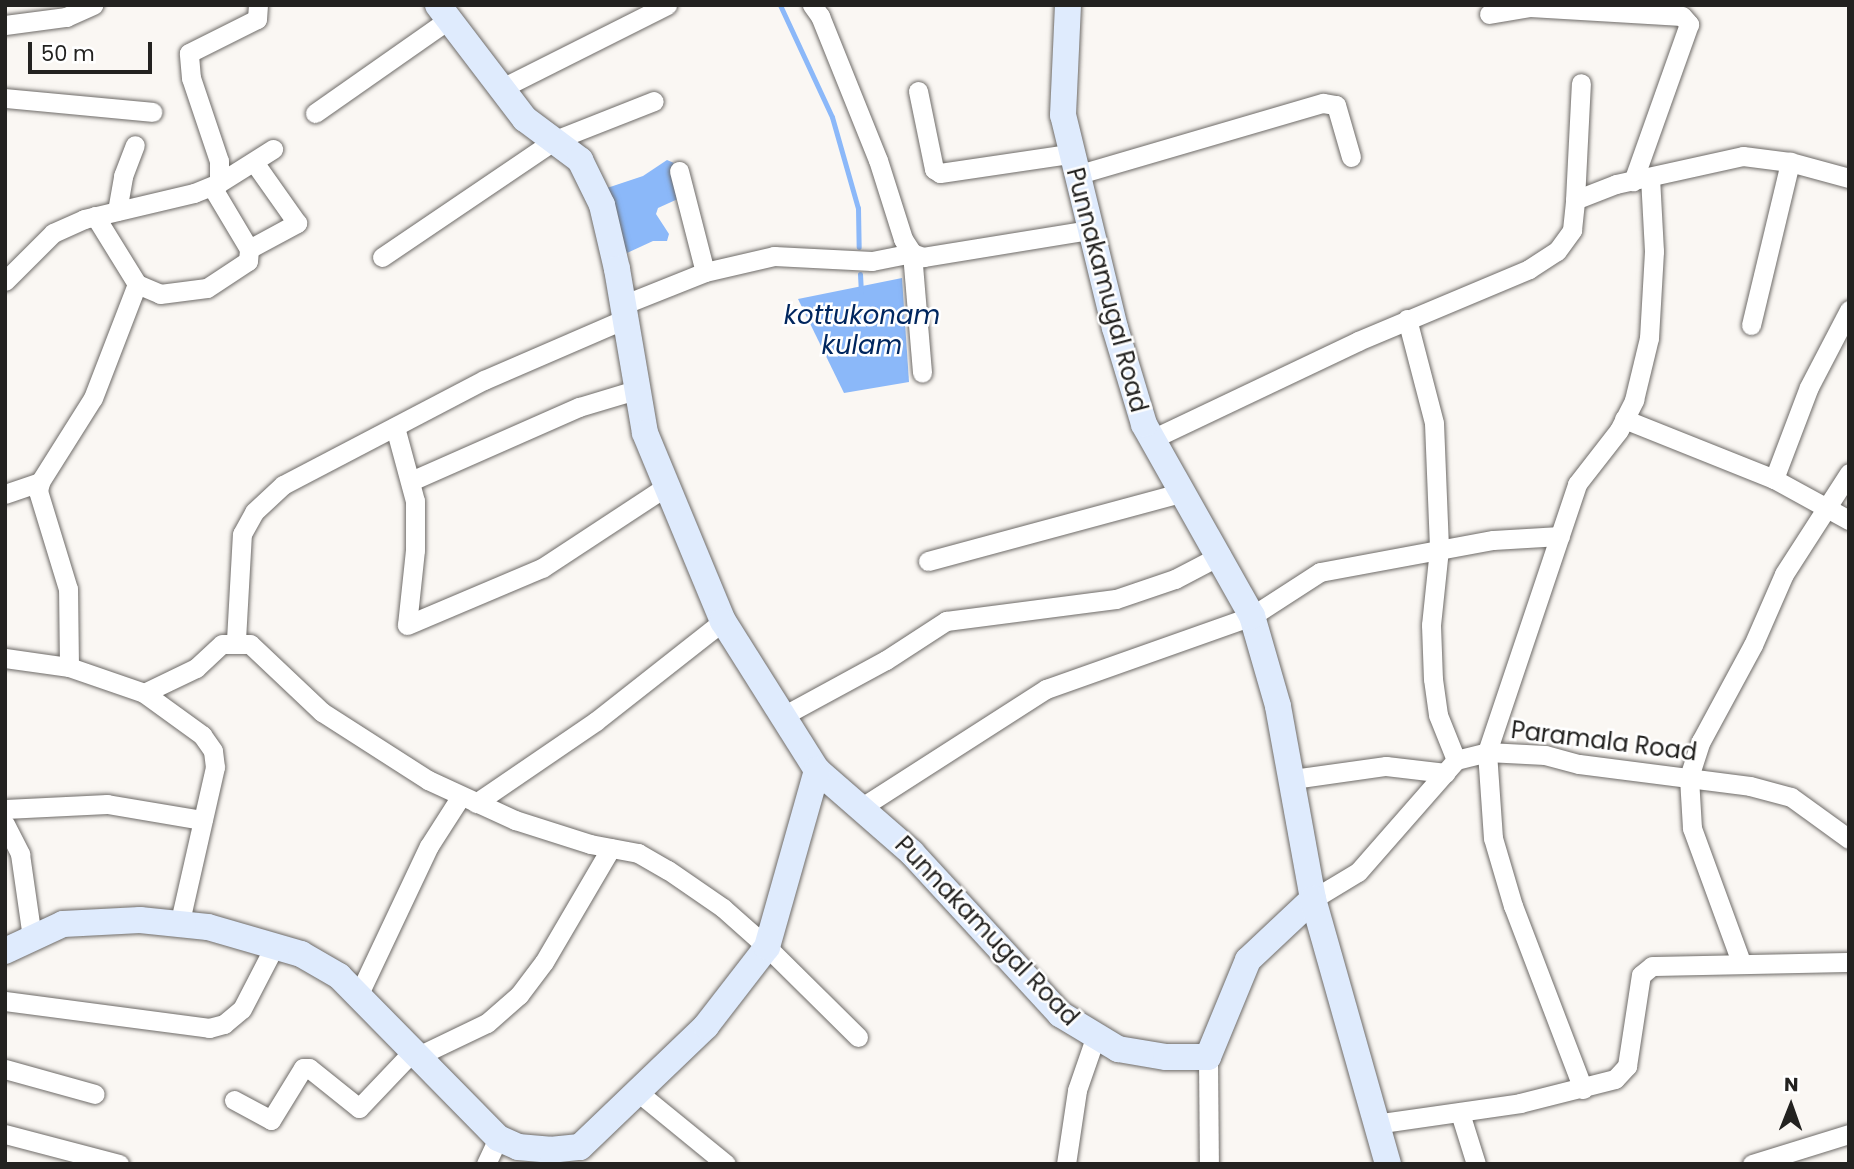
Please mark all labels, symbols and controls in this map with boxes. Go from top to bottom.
scale bar [32,28,156,72]
text: 50 m [41,39,95,68]
street label: Punnakamugal Road [1060,165,1154,415]
water label: kottukonam kulam [784,300,940,362]
street label: Paramala Road [1509,715,1699,767]
street label: Punnakamugal Road [889,830,1085,1032]
north arrow [1756,1071,1826,1141]
text: N [1784,1071,1799,1098]

